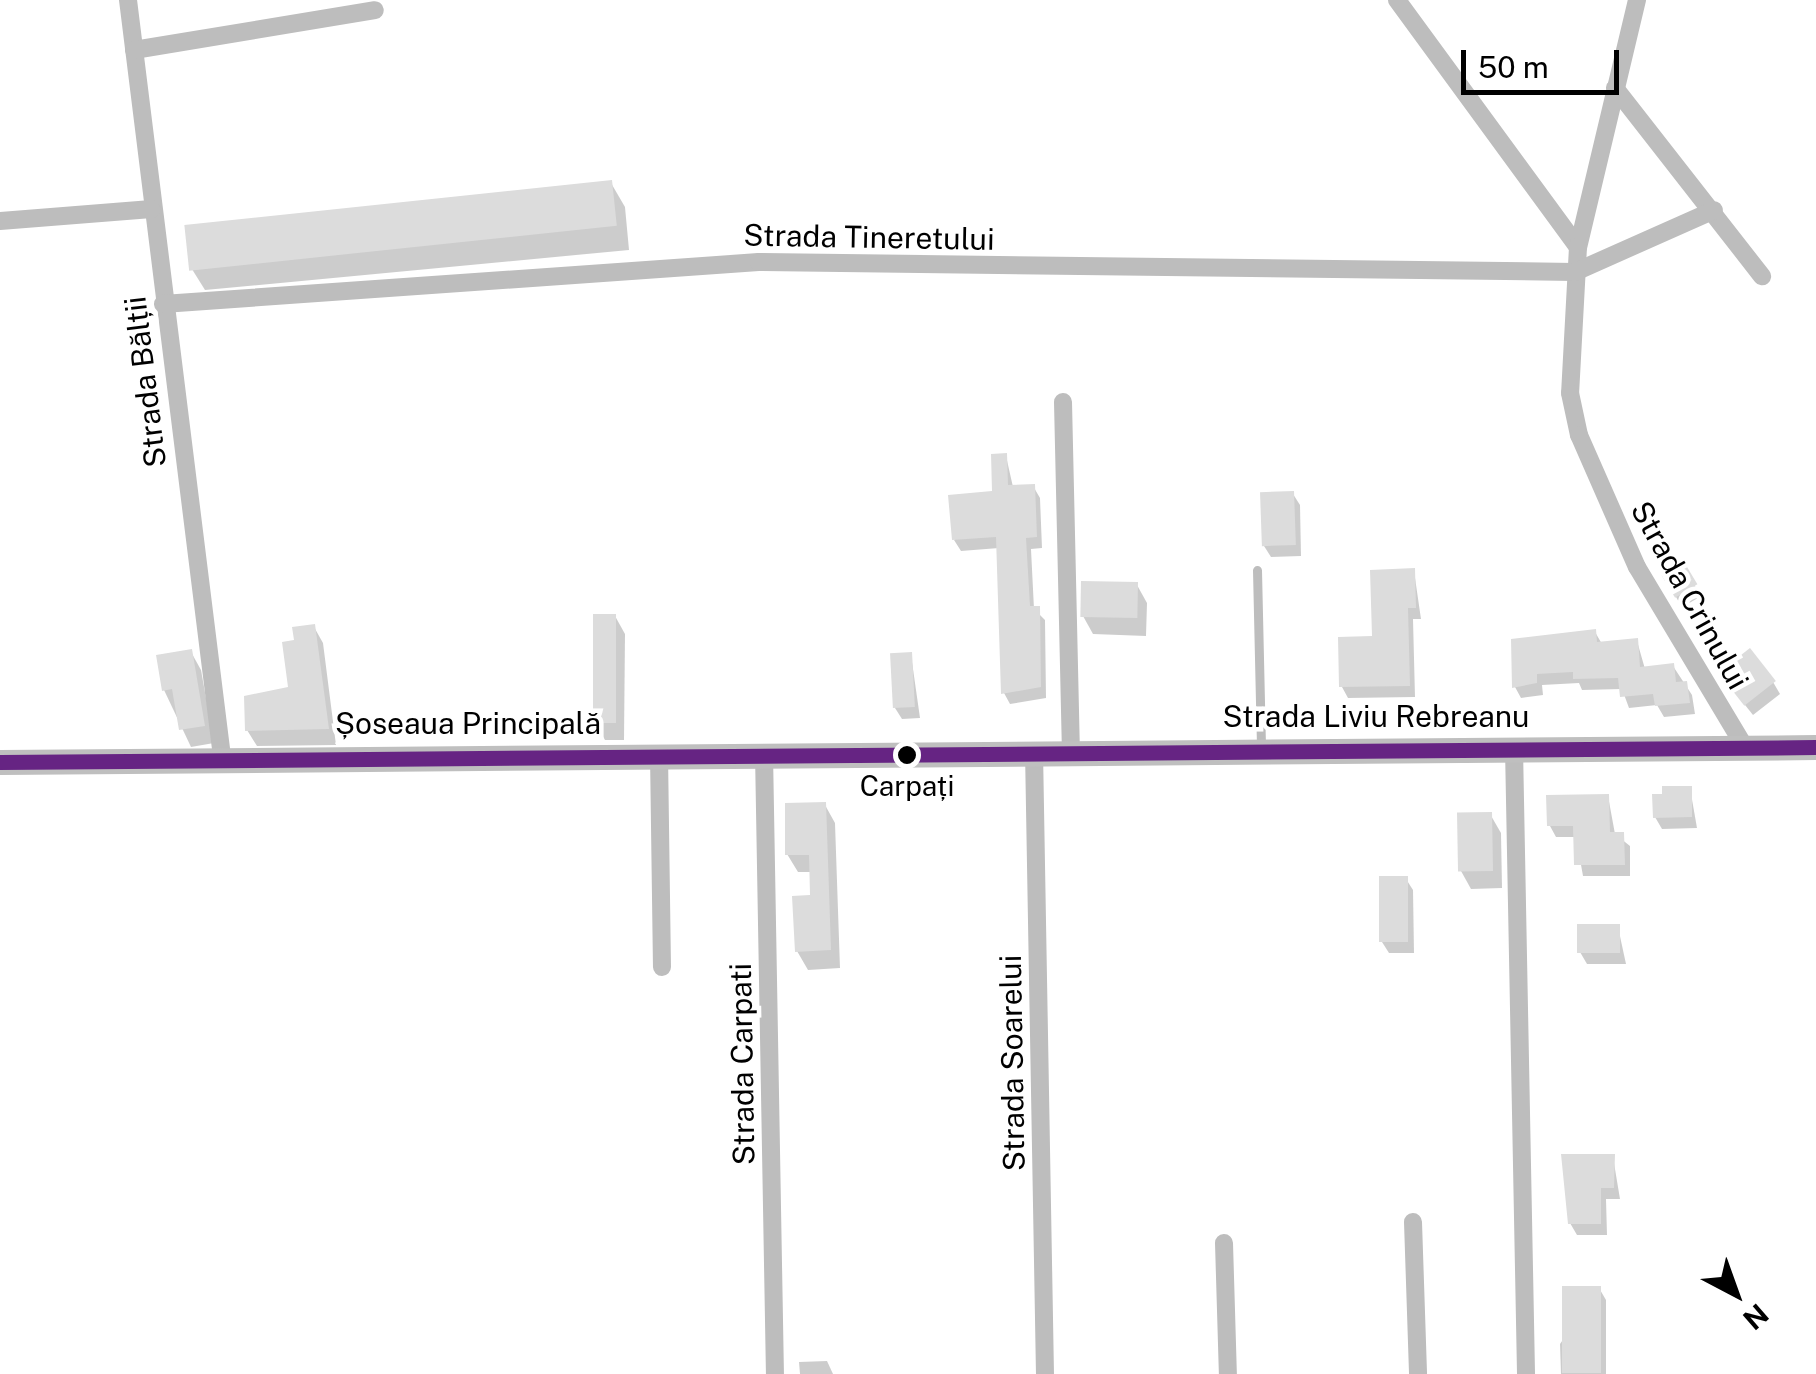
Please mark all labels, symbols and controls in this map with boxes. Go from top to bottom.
scale bar [1466,30,1624,92]
text: 50 m [1478,49,1549,85]
street label: Strada Tineretului [743,217,995,257]
street label: Strada Bălții [117,294,173,470]
street label: Strada Crinului [1624,495,1756,695]
street label: Strada Liviu Rebreanu [1222,698,1530,734]
street label: Șoseaua Principală [335,705,601,741]
marker: Carpați [897,745,917,765]
place label: Carpați [860,769,954,803]
street label: Strada Soarelui [992,955,1032,1171]
street label: Strada Carpati [722,963,762,1165]
north arrow [1686,1244,1786,1344]
text: N [1737,1297,1775,1337]

